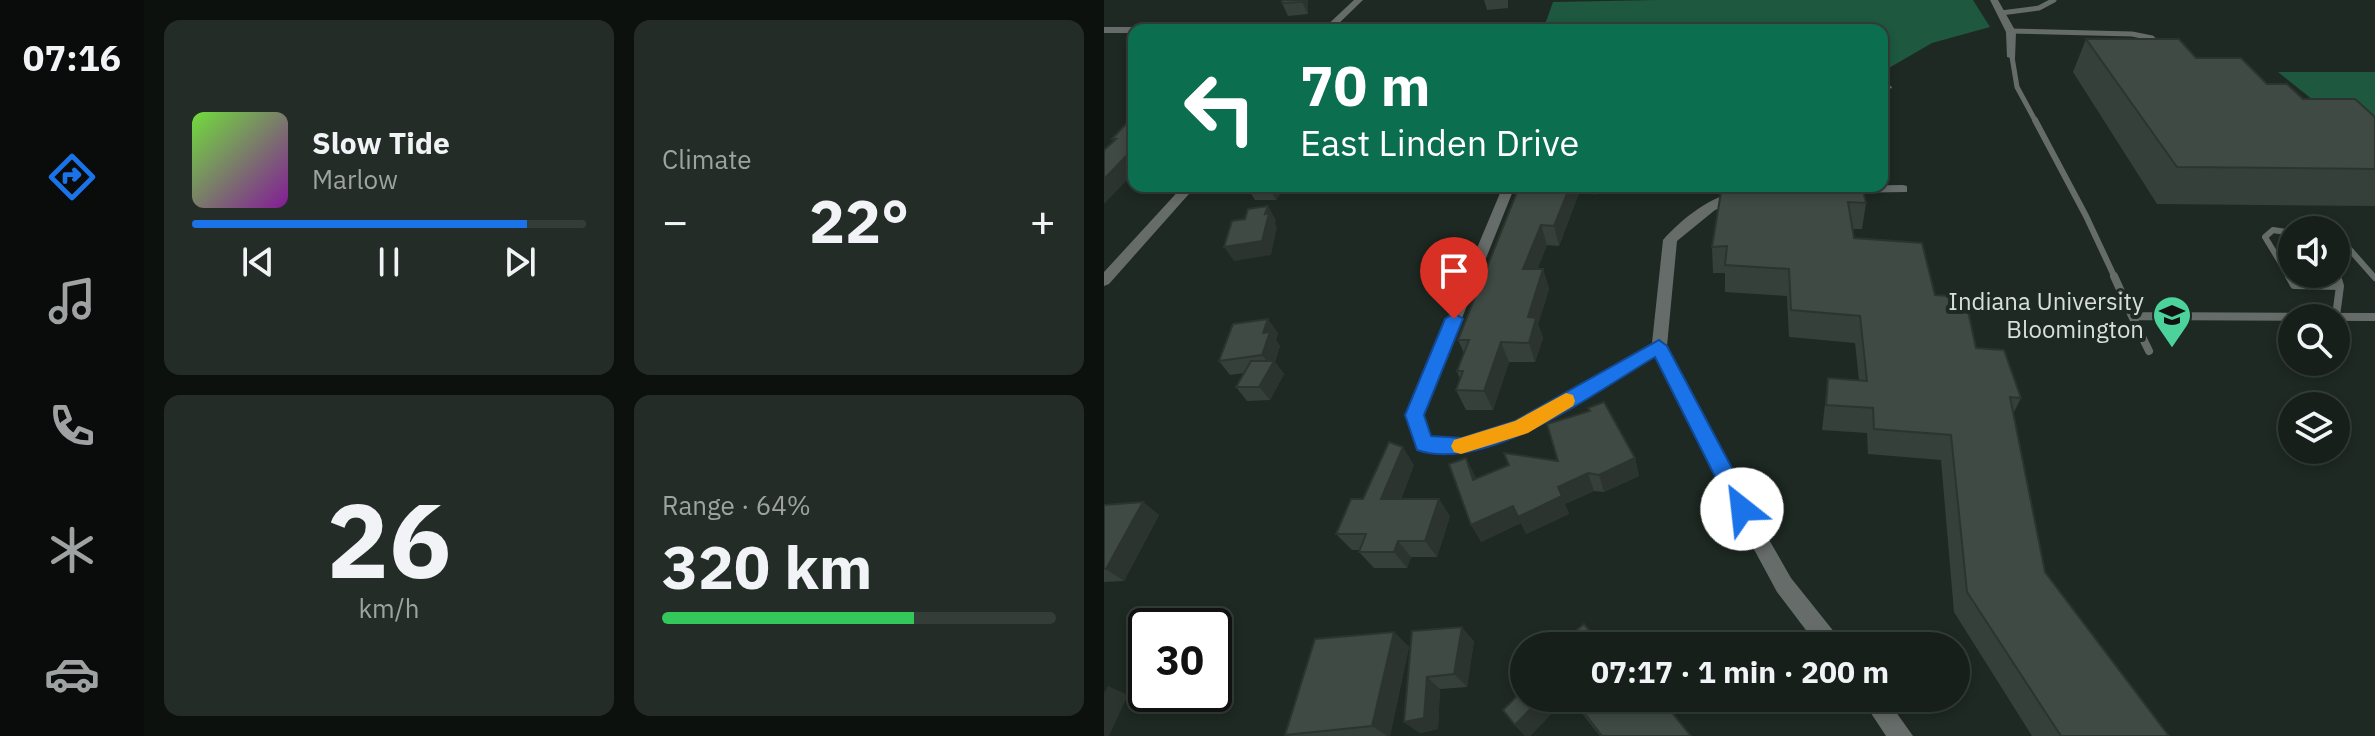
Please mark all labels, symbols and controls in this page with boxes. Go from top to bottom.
text: 07:16 [23,34,121,81]
text: 70 m [1300,49,1430,121]
icon: left [1168,56,1272,160]
text: East Linden Drive [1300,119,1579,166]
text: Slow Tide [312,123,450,162]
text: Climate [662,142,752,176]
icon: directions [44,149,100,205]
text: Marlow [312,162,398,196]
text: 22° [809,181,909,260]
text: − [662,192,688,249]
text: + [1030,192,1056,249]
map controls [2278,216,2350,464]
button: sound [2278,216,2350,288]
pin [1420,237,1488,319]
icon: previous [236,240,280,284]
icon: pause [367,240,411,284]
icon: next [498,240,542,284]
icon: arrive [1432,249,1476,293]
icon: music [44,273,100,329]
place label: Indiana University Bloomington [1948,285,2144,345]
school or university icon: Indiana University Bloomington [2151,294,2193,349]
button: search [2278,304,2350,376]
button: layers [2278,392,2350,464]
icon: phone [44,398,100,454]
position arrow [1700,467,1784,551]
text: 26 [327,471,451,607]
text: Range · 64% [662,488,811,522]
icon: climate [44,522,100,578]
text: 320 km [662,527,872,606]
text: km/h [358,591,420,625]
speed limit sign: 30 [1128,608,1232,712]
icon: car [44,646,100,702]
text: 07:17 · 1 min · 200 m [1591,652,1889,691]

